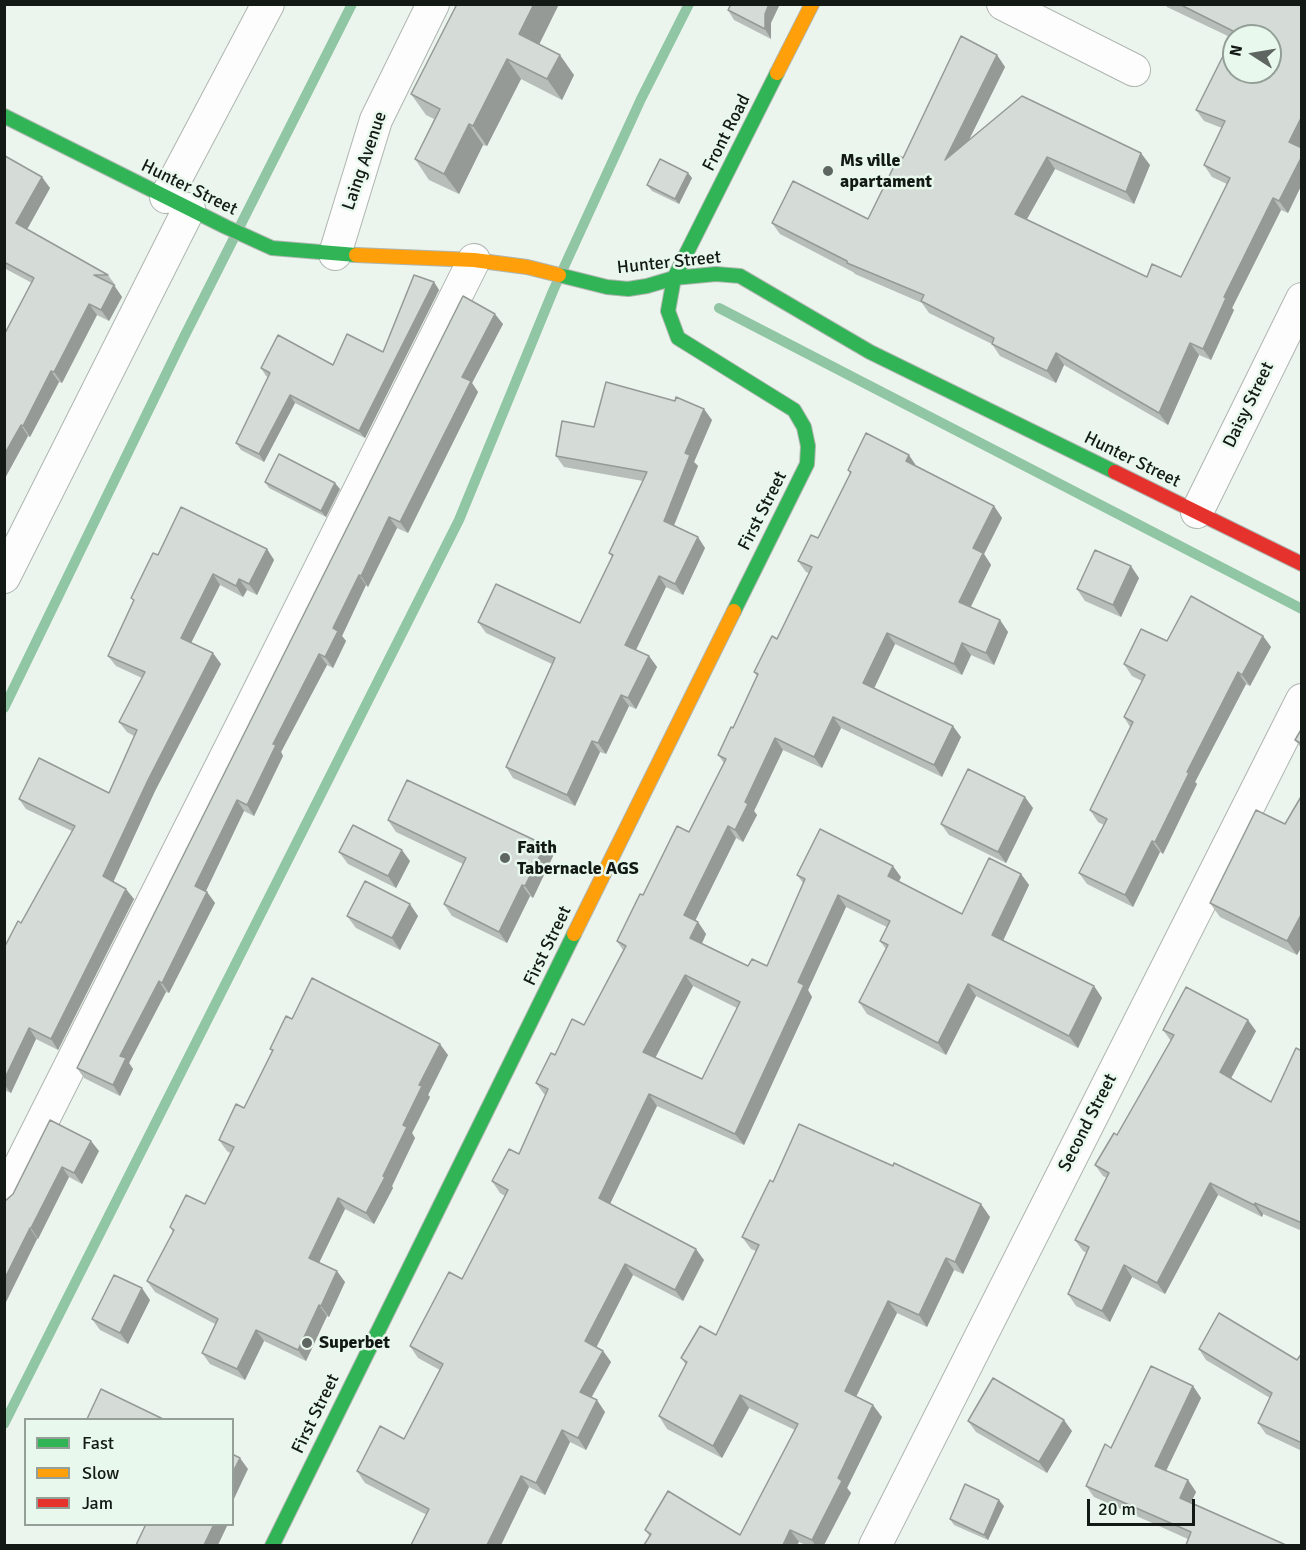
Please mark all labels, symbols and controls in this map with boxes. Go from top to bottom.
north arrow [1222,24,1282,84]
text: N [1225,43,1247,58]
street label: Front Road [698,91,756,175]
street label: Laing Avenue [338,109,392,213]
place label: Ms ville apartament [840,150,932,192]
street label: Hunter Street [137,155,241,221]
marker: Ms ville apartament [821,164,835,178]
street label: Hunter Street [616,247,722,279]
street label: Daisy Street [1219,359,1279,451]
street label: Hunter Street [1080,427,1184,493]
street label: First Street [734,468,792,554]
place label: Faith Tabernacle AGS [517,837,639,880]
marker: Faith Tabernacle AGS [498,851,512,865]
street label: First Street [519,903,577,989]
street label: Second Street [1054,1070,1122,1176]
place label: Superbet [319,1332,390,1354]
marker: Superbet [300,1336,314,1350]
street label: First Street [287,1371,345,1457]
legend [24,1418,234,1526]
text: Fast [82,1432,114,1454]
text: Slow [82,1462,119,1484]
scale bar [1090,1487,1198,1525]
text: Jam [82,1492,113,1514]
text: 20 m [1098,1498,1136,1520]

